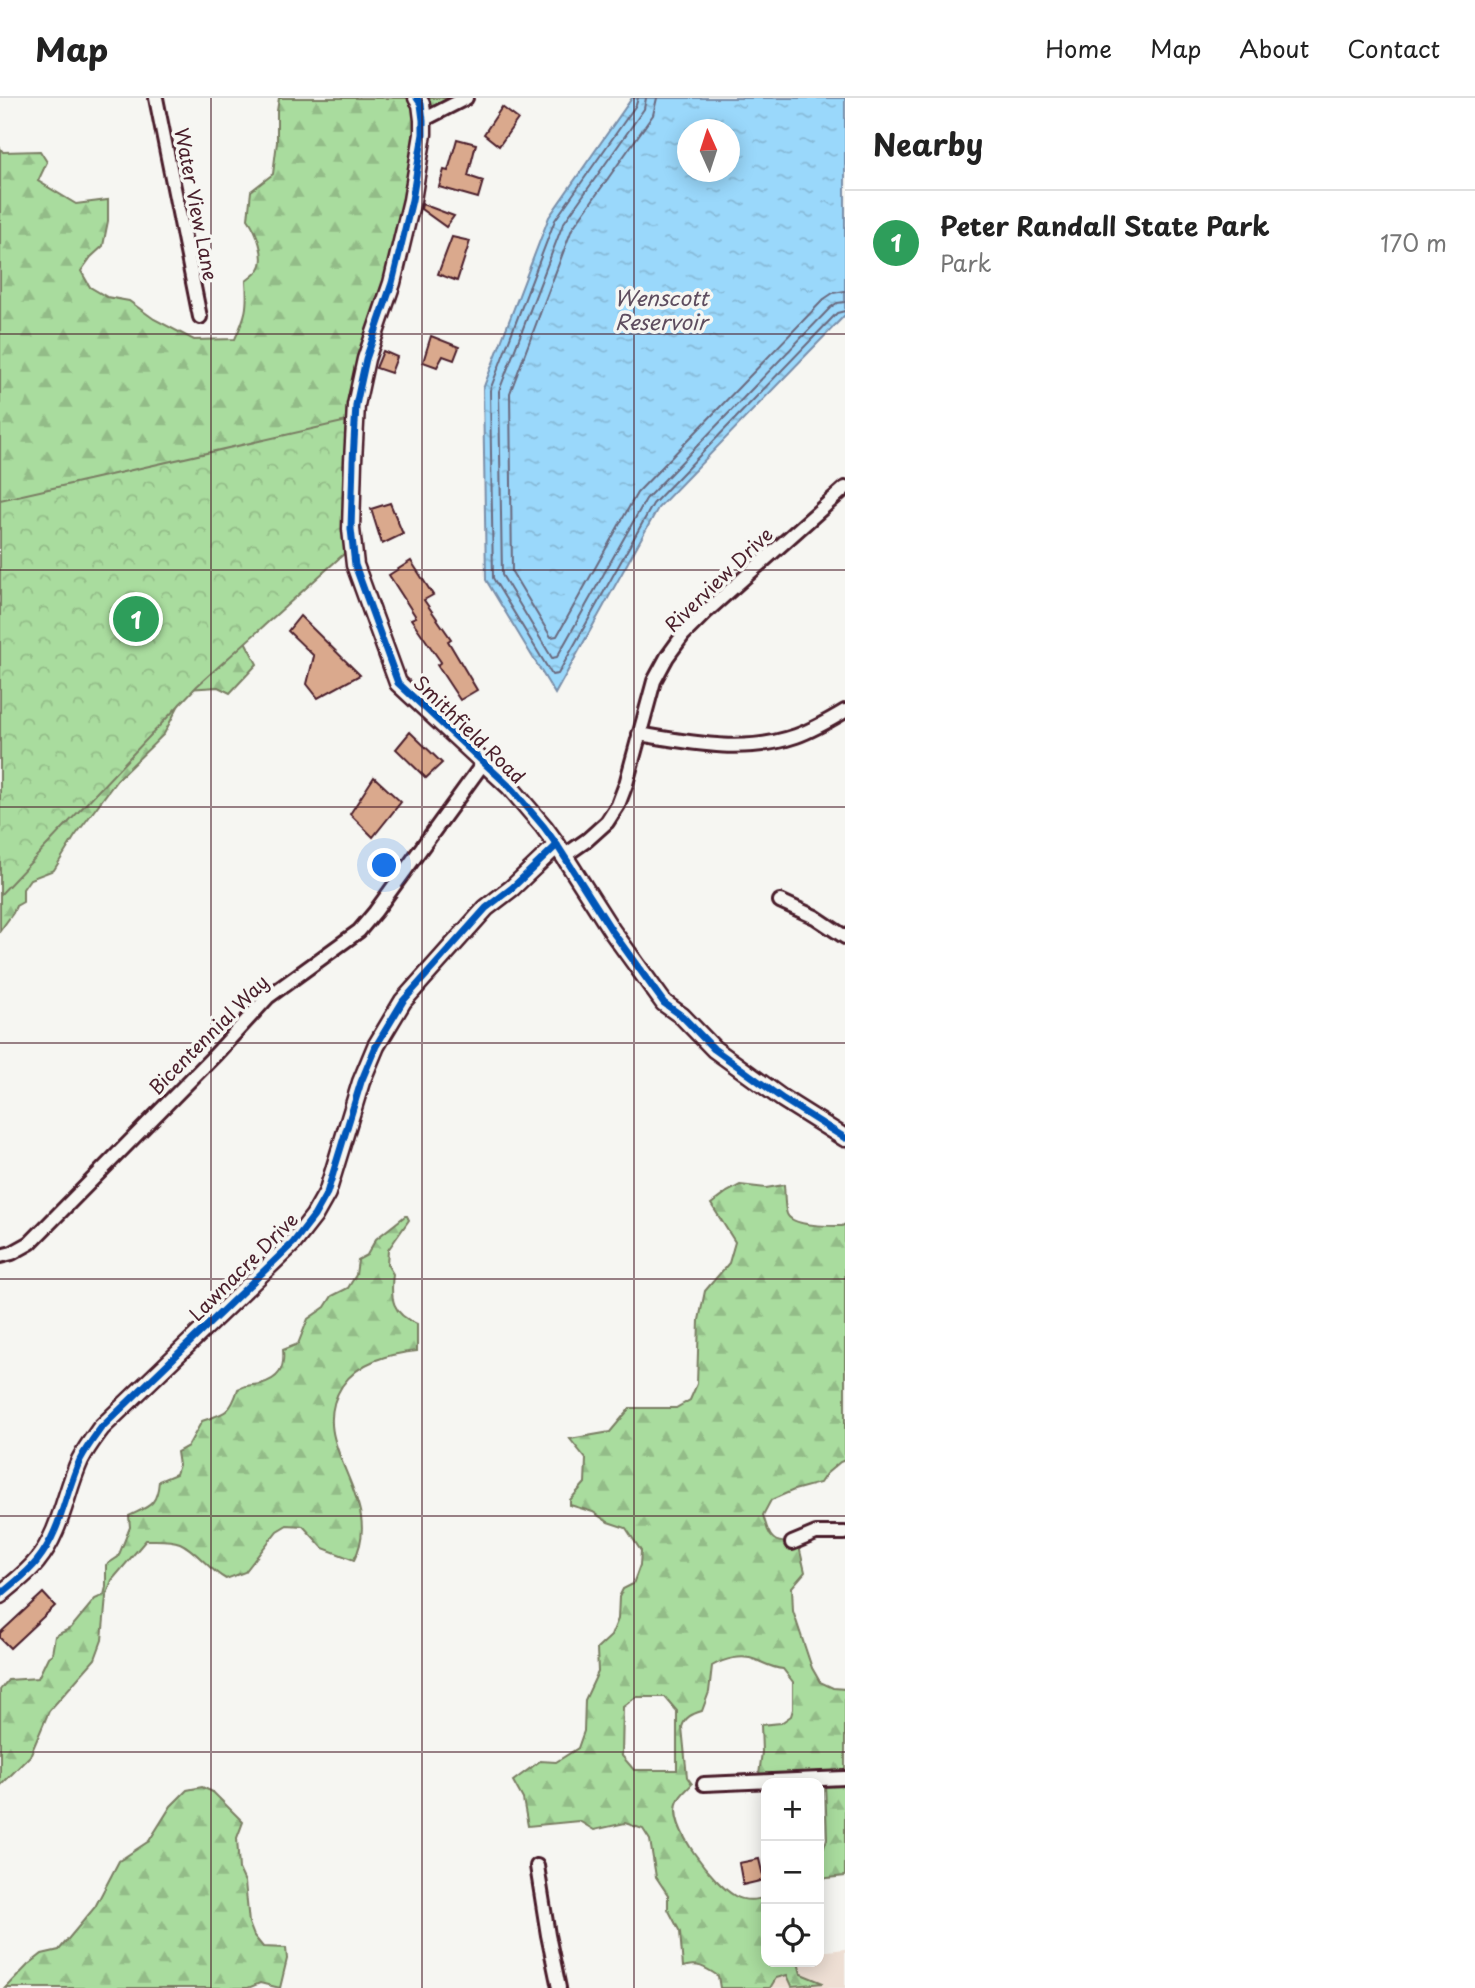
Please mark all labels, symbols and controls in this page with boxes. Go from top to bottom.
text: Map [35,23,108,73]
text: Home [1045,30,1112,66]
text: Map [1150,30,1201,66]
text: About [1239,30,1309,66]
text: Contact [1347,30,1440,66]
north arrow [677,119,740,182]
text: Nearby [873,121,983,166]
street label: Water View Lane [168,125,226,283]
text: Peter Randall State Park [940,206,1270,245]
text: 1 [891,225,902,260]
text: 170 m [1380,225,1447,260]
text: Park [940,245,991,280]
water label: Wenscott Reservoir [614,281,711,337]
street label: Riverview Drive [658,520,778,638]
pin: 1 [113,593,159,645]
street label: Smithfield Road [408,668,532,790]
your location [367,848,401,882]
street label: Bicentennial Way [142,968,274,1100]
street label: Lawnacre Drive [182,1205,304,1327]
map controls [761,1778,824,1967]
button: + [761,1778,824,1841]
button: − [761,1841,824,1904]
button: locate [761,1904,824,1967]

